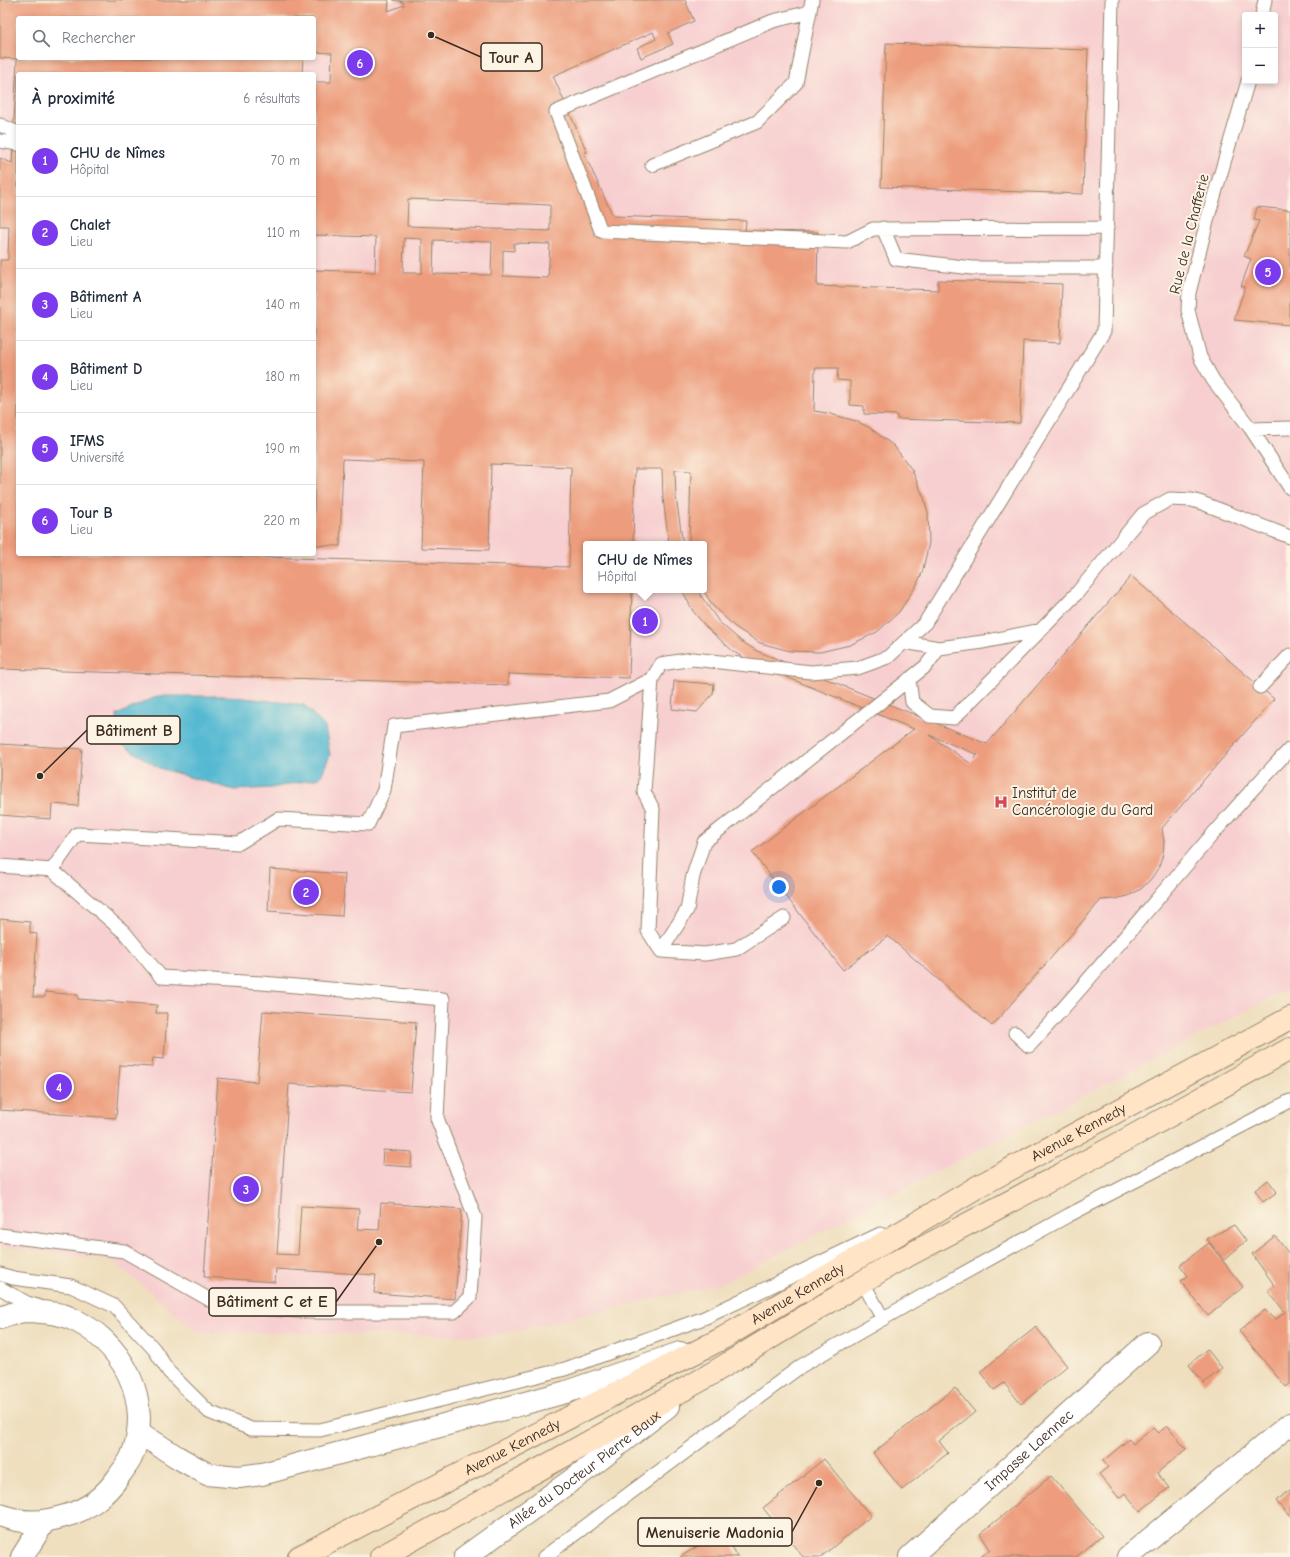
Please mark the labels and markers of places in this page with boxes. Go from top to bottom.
callout: Tour A [481,43,542,71]
pin: 6 [347,48,373,78]
pin: 5 [1255,257,1281,287]
pin: 1 [632,606,658,636]
callout: Bâtiment B [87,716,180,744]
place label: Institut de Cancérologie du Gard [1012,784,1153,819]
hospital icon: Institut de Cancérologie du Gard [993,794,1009,810]
pin: 2 [293,877,319,907]
pin: 4 [46,1072,72,1102]
pin: 3 [233,1174,259,1204]
callout: Bâtiment C et E [209,1288,336,1316]
callout: Menuiserie Madonia [638,1518,792,1546]

